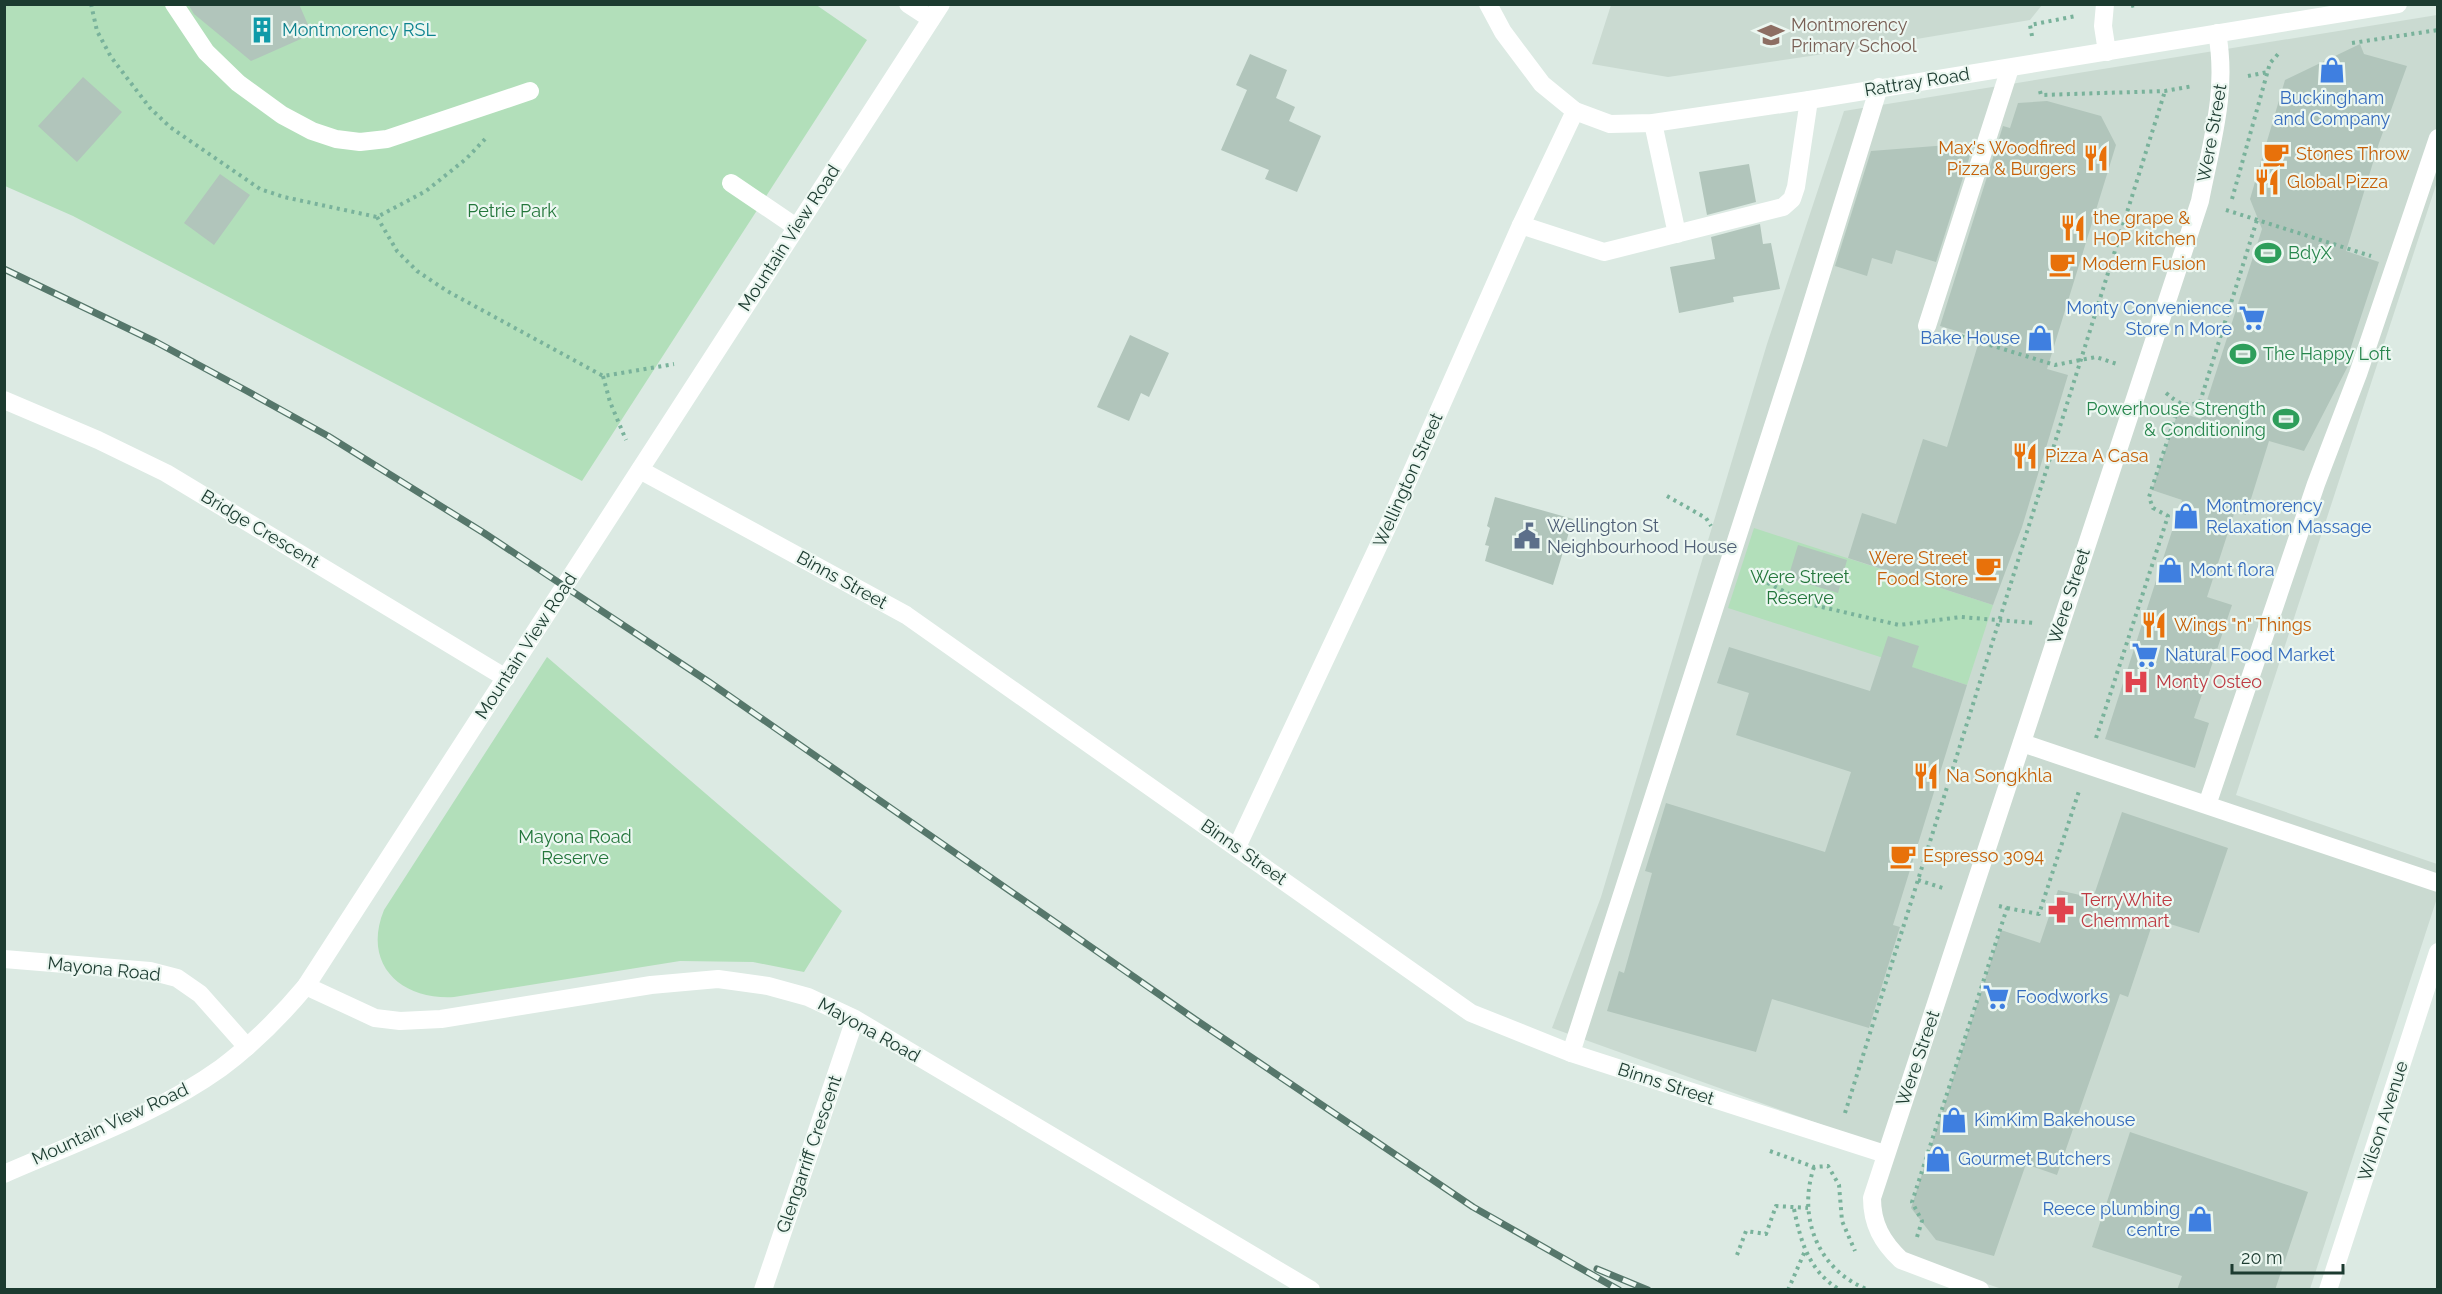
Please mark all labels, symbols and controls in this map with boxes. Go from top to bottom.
place label: Montmorency Primary School [1791,14,1917,56]
building icon: Montmorency RSL [247,15,277,45]
place label: Montmorency RSL [282,19,436,40]
school or university icon: Montmorency Primary School [1756,20,1786,50]
shop icon: Buckingham and Company [2317,55,2347,85]
street label: Rattray Road [1863,63,1971,100]
street label: Were Street [2193,82,2230,184]
place label: Buckingham and Company [2274,87,2391,129]
place label: Max's Woodfired Pizza & Burgers [1938,137,2076,179]
cafe icon: Stones Throw [2261,139,2291,169]
restaurant icon: Max's Woodfired Pizza & Burgers [2081,143,2111,173]
place label: Stones Throw [2296,143,2410,164]
street label: Mountain View Road [733,161,844,315]
restaurant icon: Global Pizza [2252,167,2282,197]
place label: Global Pizza [2287,171,2388,192]
park label: Petrie Park [467,200,557,221]
place label: the grape & HOP kitchen [2093,207,2196,249]
restaurant icon: the grape & HOP kitchen [2058,213,2088,243]
sports icon: BdyX [2253,238,2283,268]
place label: BdyX [2288,242,2332,263]
cafe icon: Modern Fusion [2047,249,2077,279]
place label: Modern Fusion [2082,253,2206,274]
place label: Monty Convenience Store n More [2066,297,2232,339]
supermarket icon: Monty Convenience Store n More [2237,303,2267,333]
shop icon: Bake House [2025,323,2055,353]
place label: Bake House [1920,327,2020,348]
sports icon: The Happy Loft [2228,339,2258,369]
place label: The Happy Loft [2263,343,2391,364]
place label: Powerhouse Strength & Conditioning [2086,398,2266,440]
sports icon: Powerhouse Strength & Conditioning [2271,404,2301,434]
street label: Wellington Street [1368,409,1447,550]
restaurant icon: Pizza A Casa [2010,441,2040,471]
place label: Pizza A Casa [2045,445,2149,466]
street label: Bridge Crescent [197,485,323,572]
place label: Montmorency Relaxation Massage [2206,495,2372,537]
shop icon: Montmorency Relaxation Massage [2171,501,2201,531]
place label: Wellington St Neighbourhood House [1547,515,1738,557]
public building icon: Wellington St Neighbourhood House [1512,521,1542,551]
street label: Were Street [2043,545,2094,646]
street label: Binns Street [793,546,891,613]
place label: Were Street Food Store [1869,547,1968,589]
cafe icon: Were Street Food Store [1973,553,2003,583]
shop icon: Mont flora [2155,555,2185,585]
place label: Mont flora [2190,559,2275,580]
park label: Were Street Reserve [1750,566,1850,608]
street label: Mountain View Road [470,569,581,723]
restaurant icon: Wings "n" Things [2139,610,2169,640]
place label: Wings "n" Things [2174,614,2312,635]
supermarket icon: Natural Food Market [2130,640,2160,670]
place label: Natural Food Market [2165,644,2335,665]
hospital icon: Monty Osteo [2121,667,2151,697]
place label: Monty Osteo [2156,671,2262,692]
restaurant icon: Na Songkhla [1911,761,1941,791]
place label: Na Songkhla [1946,765,2052,786]
street label: Binns Street [1197,814,1291,889]
park label: Mayona Road Reserve [518,826,632,868]
cafe icon: Espresso 3094 [1888,841,1918,871]
place label: Espresso 3094 [1923,845,2044,866]
place label: TerryWhite Chemmart [2081,889,2173,931]
pharmacy icon: TerryWhite Chemmart [2046,895,2076,925]
street label: Mayona Road [47,952,162,985]
supermarket icon: Foodworks [1981,982,2011,1012]
place label: Foodworks [2016,986,2109,1007]
street label: Mayona Road [815,993,924,1066]
street label: Were Street [1891,1007,1944,1108]
street label: Binns Street [1615,1058,1717,1109]
street label: Wilson Avenue [2353,1058,2412,1183]
street label: Glengarriff Crescent [772,1072,845,1235]
street label: Mountain View Road [28,1078,191,1169]
shop icon: KimKim Bakehouse [1939,1105,1969,1135]
place label: KimKim Bakehouse [1974,1109,2136,1130]
shop icon: Gourmet Butchers [1923,1144,1953,1174]
place label: Gourmet Butchers [1958,1148,2111,1169]
place label: Reece plumbing centre [2043,1198,2180,1240]
shop icon: Reece plumbing centre [2185,1204,2215,1234]
scale bar [2232,1237,2343,1275]
text: 20 m [2241,1247,2283,1268]

